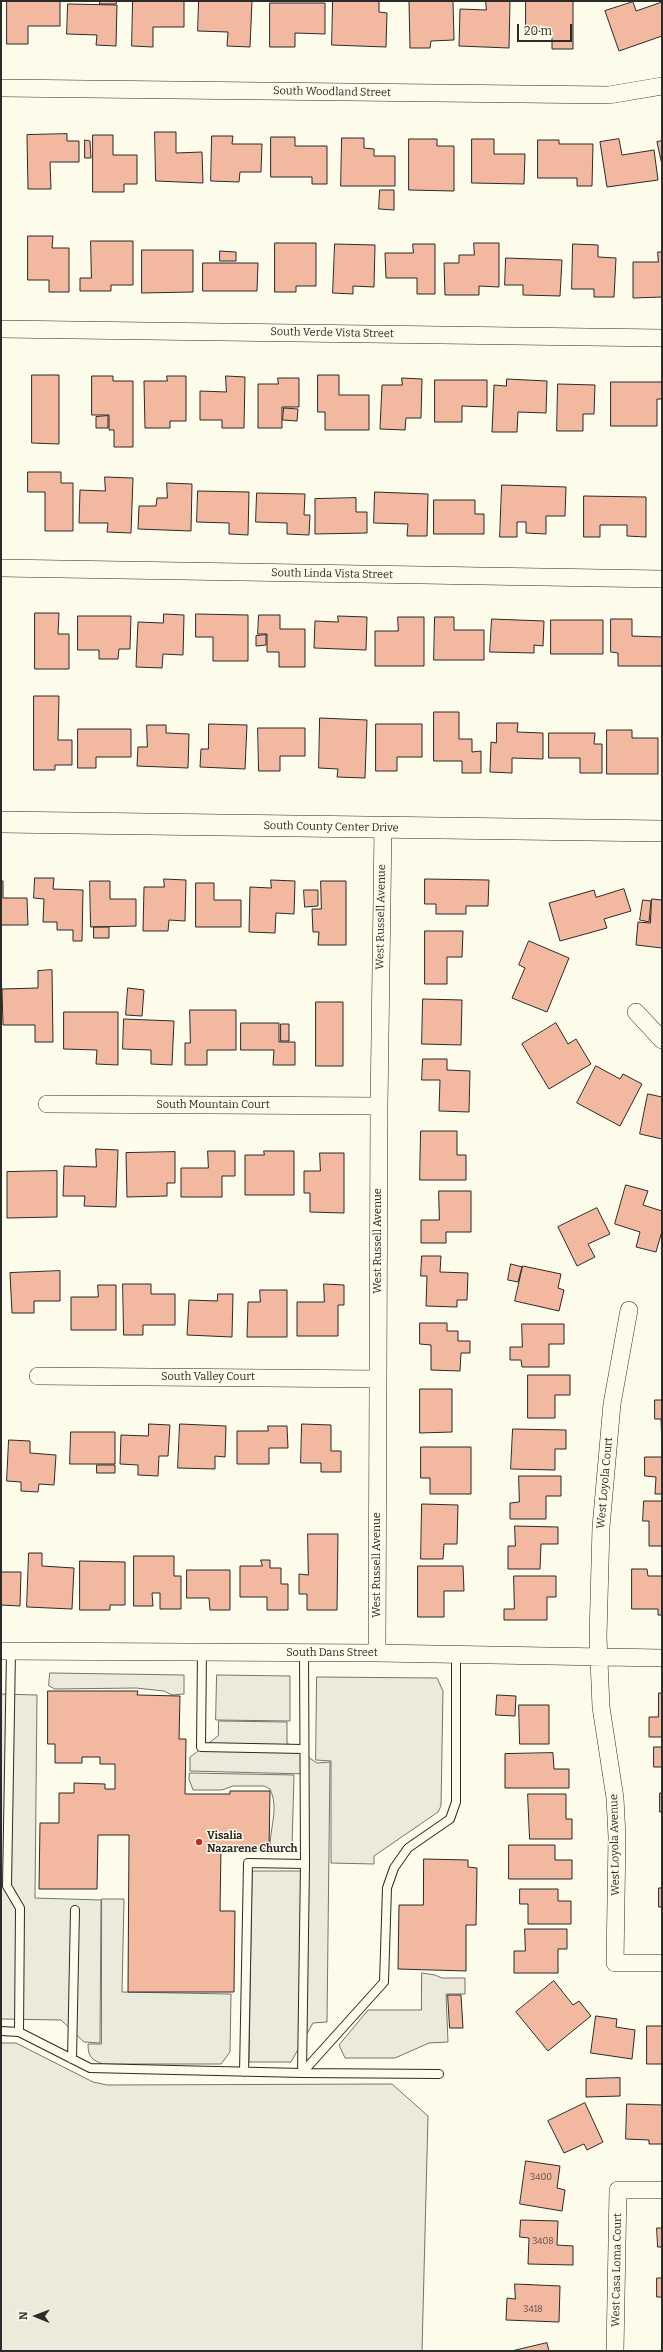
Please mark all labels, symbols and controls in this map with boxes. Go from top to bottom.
scale bar [519,16,574,42]
text: 20 m [524,24,552,38]
street label: South Woodland Street [273,84,391,100]
street label: South Verde Vista Street [270,325,394,341]
street label: South Linda Vista Street [271,566,393,582]
street label: South County Center Drive [263,819,399,835]
street label: West Russell Avenue [373,864,389,970]
street label: South Mountain Court [156,1098,270,1112]
street label: West Russell Avenue [371,1188,385,1294]
street label: South Valley Court [161,1370,255,1384]
street label: West Loyola Court [594,1437,616,1529]
street label: West Russell Avenue [370,1512,384,1618]
street label: South Dans Street [286,1646,378,1660]
street label: West Loyola Avenue [608,1794,622,1896]
place label: Visalia Nazarene Church [207,1829,298,1855]
marker: Visalia Nazarene Church [194,1837,204,1847]
house number: 3400 [530,2172,552,2182]
street label: West Casa Loma Court [609,2213,625,2327]
house number: 3408 [532,2236,554,2246]
north arrow [16,2296,56,2336]
house number: 3418 [523,2304,543,2314]
text: N [17,2311,30,2320]

